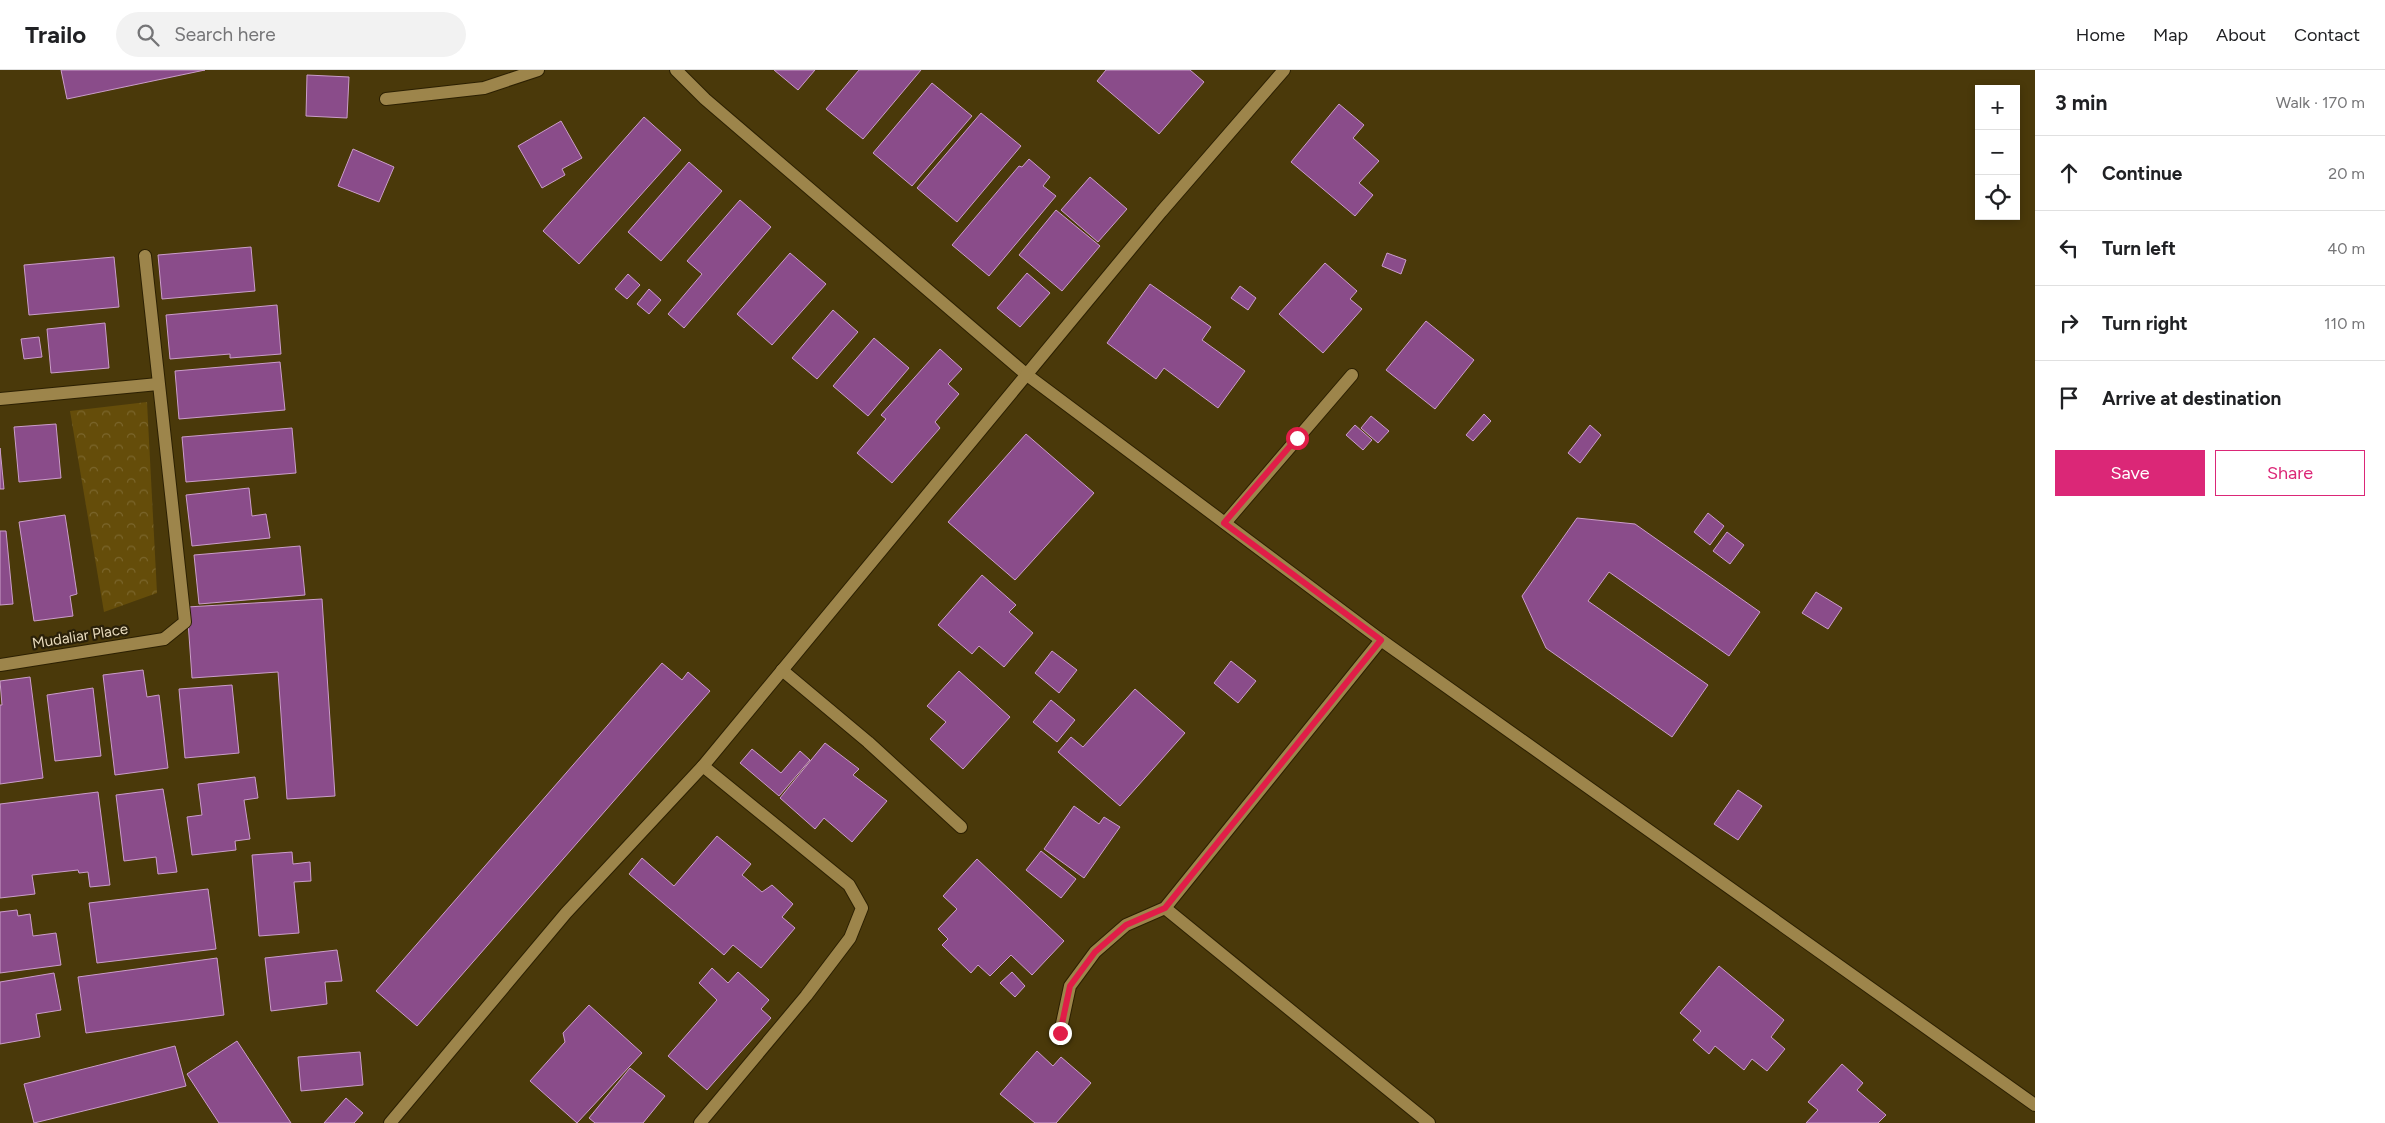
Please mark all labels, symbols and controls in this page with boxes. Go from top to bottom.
search box [116,12,466,57]
text: Trailo [25,20,86,49]
icon: search [134,21,162,49]
text: Search here [174,23,276,46]
text: Home [2076,24,2125,46]
text: Map [2153,24,2188,46]
text: About [2216,24,2266,46]
text: Contact [2294,24,2360,46]
map controls [1975,85,2020,220]
button: + [1975,85,2020,130]
text: 3 min [2055,90,2107,115]
text: Walk · 170 m [2276,93,2365,112]
button: − [1975,130,2020,175]
icon: ahead [2055,159,2083,187]
text: Continue [2102,162,2182,185]
text: 20 m [2328,164,2365,183]
button: locate [1975,175,2020,220]
icon: left [2055,234,2083,262]
text: Turn left [2102,237,2176,260]
text: 40 m [2327,239,2365,258]
icon: right [2055,309,2083,337]
text: Turn right [2102,312,2188,335]
text: 110 m [2324,314,2365,333]
icon: arrive [2055,384,2083,412]
text: Arrive at destination [2102,387,2281,410]
route start [1286,427,1309,450]
button: Save [2055,450,2205,496]
button: Share [2215,450,2365,496]
street label: Mudaliar Place [31,620,129,652]
route end [1049,1022,1072,1045]

